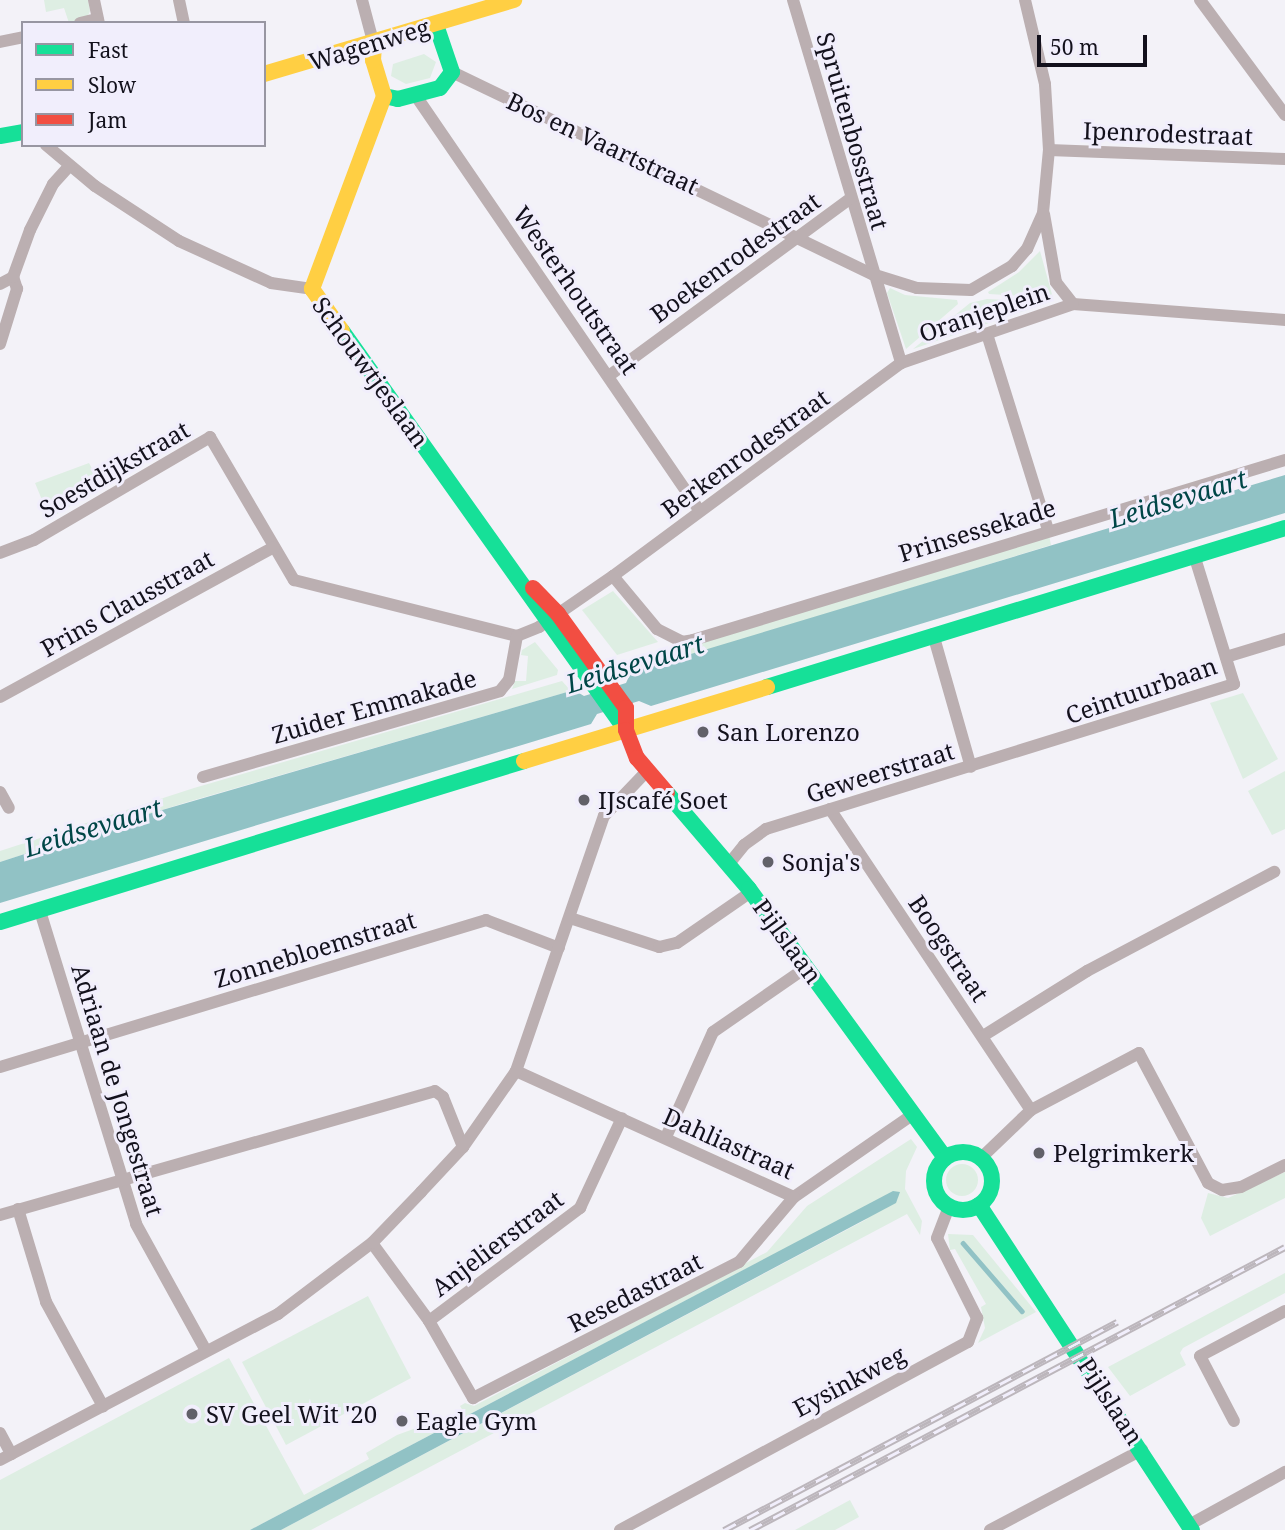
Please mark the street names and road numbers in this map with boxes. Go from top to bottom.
street label: Wagenweg [305,12,433,76]
street label: Spruitenbosstraat [811,29,895,233]
street label: Bos en Vaartstraat [503,86,703,200]
street label: Ipenrodestraat [1082,116,1254,150]
street label: Boekenrodestraat [645,186,825,328]
street label: Westerhoutstraat [507,201,645,379]
street label: Oranjeplein [915,276,1053,348]
street label: Schouwtjeslaan [307,291,435,453]
street label: Berkenrodestraat [656,383,834,523]
street label: Soestdijkstraat [34,414,194,524]
street label: Prinsessekade [895,493,1059,567]
street label: Prins Clausstraat [35,544,219,662]
street label: Ceintuurbaan [1062,651,1220,729]
street label: Zuider Emmakade [269,663,479,749]
street label: Geweerstraat [803,736,957,808]
street label: Boogstraat [903,889,995,1007]
street label: Pijlslaan [748,893,828,989]
street label: Zonnebloemstraat [211,905,419,993]
street label: Adriaan de Jongestraat [66,961,170,1219]
street label: Dahliastraat [659,1101,799,1185]
street label: Anjelierstraat [426,1184,568,1302]
street label: Resedastraat [563,1246,707,1338]
street label: Eysinkweg [788,1339,910,1423]
street label: Pijlslaan [1072,1352,1150,1450]

